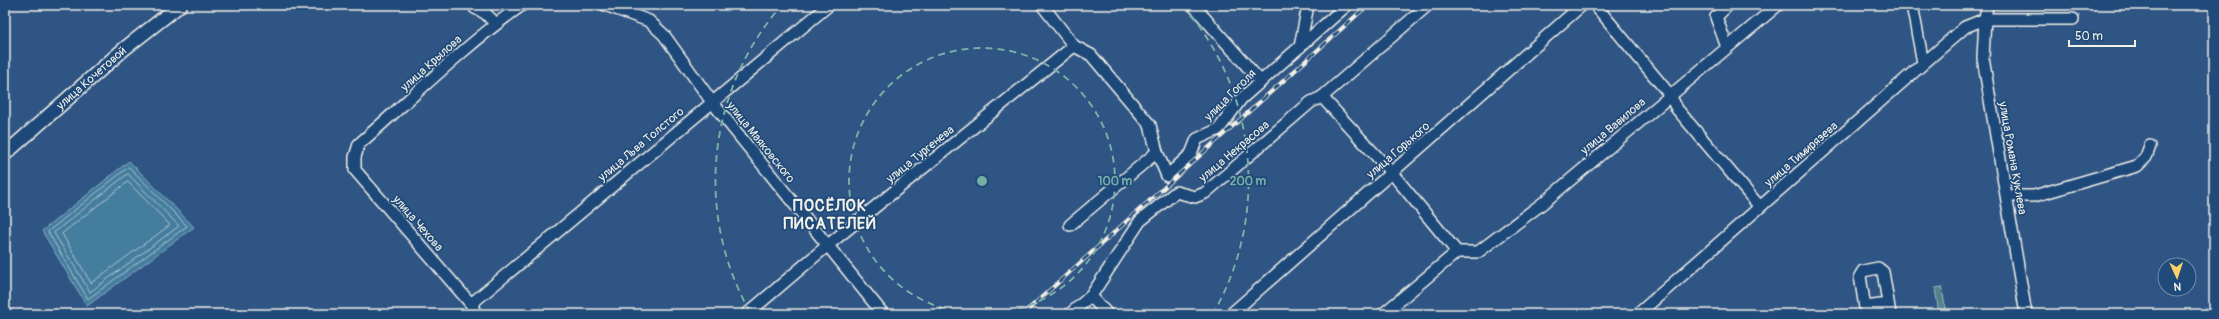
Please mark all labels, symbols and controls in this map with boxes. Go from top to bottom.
scale bar [2069,22,2135,48]
text: 50 m [2075,29,2103,44]
street label: улица Крылова [397,32,465,95]
street label: улица Кочетовой [53,43,130,114]
street label: улица Гоголя [1201,66,1260,125]
street label: улица Вавилова [1577,95,1649,159]
street label: улица Маяковского [723,98,798,186]
street label: улица Романа Куклева [1995,99,2030,216]
street label: улица Льва Толстого [595,104,688,185]
street label: улица Некрасова [1195,117,1273,186]
street label: улица Горького [1363,118,1433,183]
street label: улица Тимирязева [1761,118,1841,191]
street label: улица Тургенева [882,122,958,187]
centre of rings [975,174,989,188]
text: 100 m [1098,174,1133,189]
text: 200 m [1230,174,1267,189]
street label: улица Чехова [388,191,446,255]
district label: ПОСЁЛОК ПИСАТЕЛЕЙ [783,196,877,234]
north arrow [2157,257,2197,297]
text: N [2173,280,2182,293]

